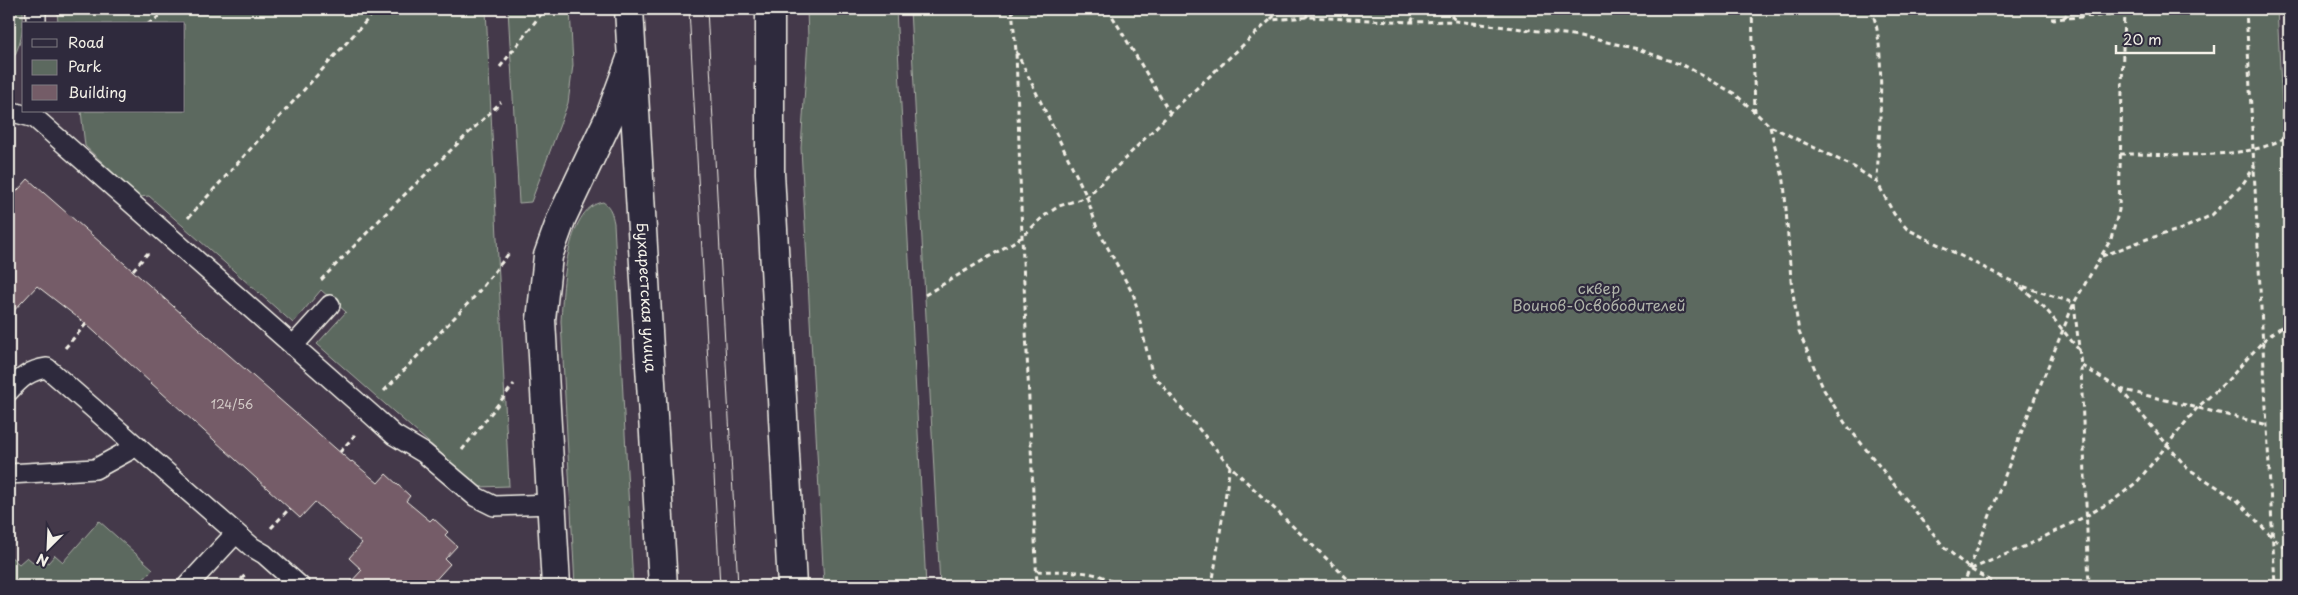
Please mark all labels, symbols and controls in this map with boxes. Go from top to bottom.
legend [22,22,185,112]
scale bar [2116,22,2213,54]
text: 20 m [2123,27,2162,50]
text: Road [68,30,104,53]
text: Park [68,54,102,77]
text: Building [68,80,127,103]
street label: Бухарестская улица [632,222,663,374]
park label: сквер Воинов-Освободителей [1512,276,1686,316]
house number: 124/56 [211,395,253,413]
north arrow [22,522,72,572]
text: N [33,548,52,572]

